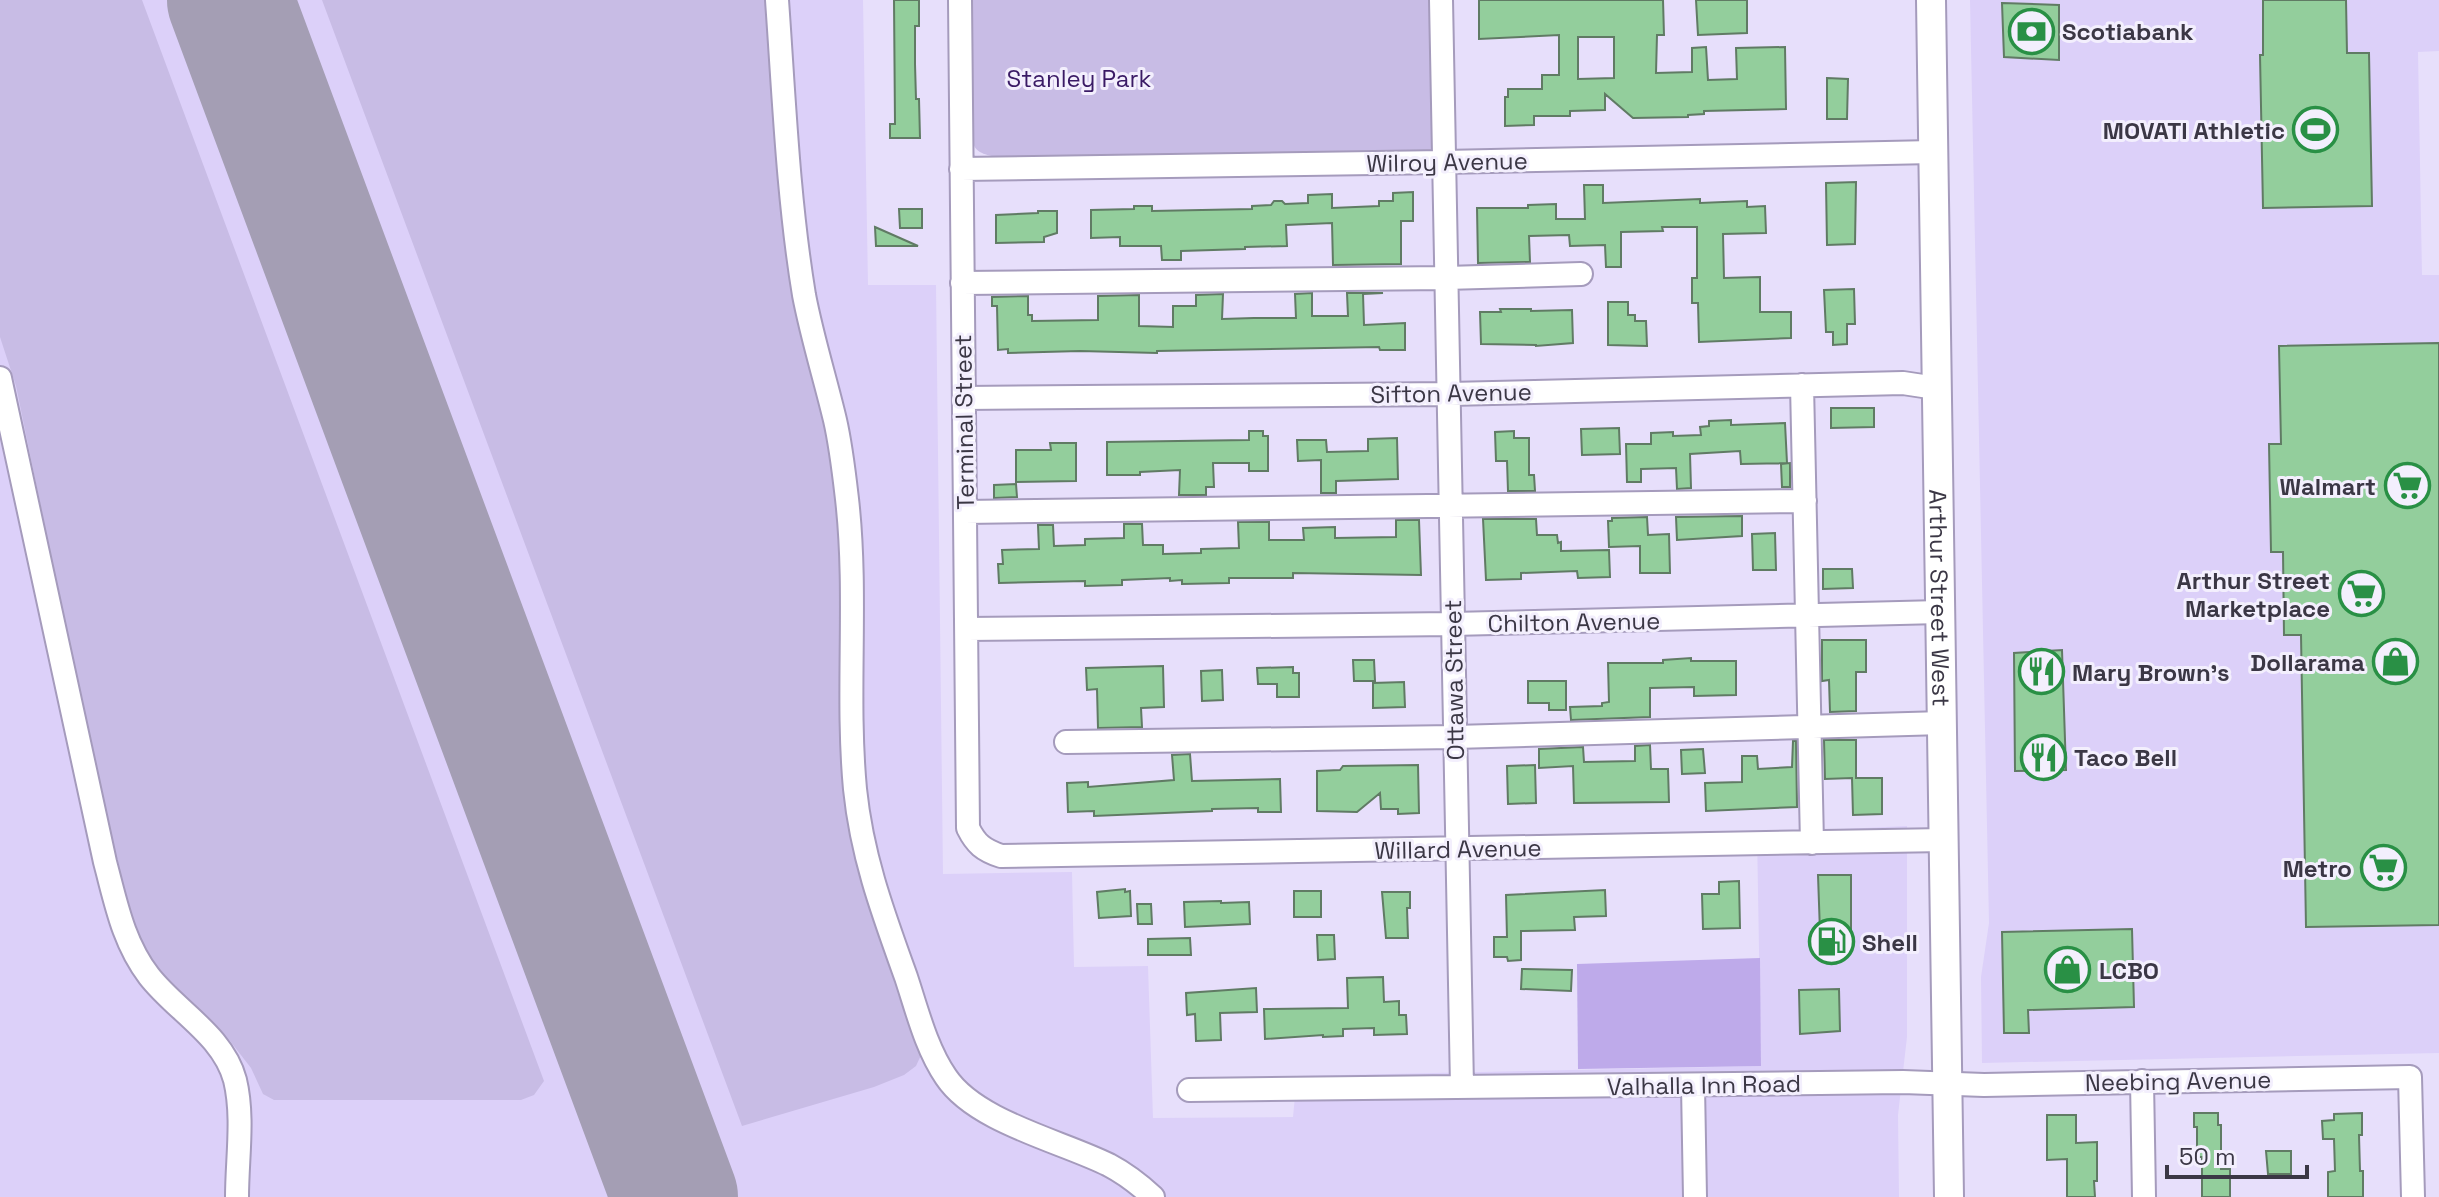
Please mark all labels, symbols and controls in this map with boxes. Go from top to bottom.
bank icon: Scotiabank [2007,7,2055,55]
place label: Scotiabank [2062,16,2194,47]
park label: Stanley Park [1006,63,1152,94]
sports icon: MOVATI Athletic [2292,106,2340,154]
place label: MOVATI Athletic [2103,115,2285,146]
street label: Wilroy Avenue [1366,145,1528,179]
street label: Terminal Street [947,334,981,510]
street label: Sifton Avenue [1370,376,1532,410]
supermarket icon: Walmart [2383,462,2431,510]
place label: Walmart [2280,471,2376,502]
street label: Arthur Street West [1923,489,1957,707]
place label: Arthur Street Marketplace [2177,565,2330,624]
supermarket icon: Arthur Street Marketplace [2337,570,2385,618]
street label: Ottawa Street [1437,599,1471,761]
street label: Chilton Avenue [1487,605,1661,639]
shop icon: Dollarama [2372,638,2420,686]
place label: Dollarama [2250,647,2365,678]
restaurant icon: Mary Brown's [2017,648,2065,696]
place label: Mary Brown's [2072,657,2230,688]
restaurant icon: Taco Bell [2019,733,2067,781]
place label: Taco Bell [2074,742,2177,773]
street label: Willard Avenue [1374,832,1542,866]
supermarket icon: Metro [2359,844,2407,892]
place label: Metro [2283,853,2352,884]
fuel station icon: Shell [1807,918,1855,966]
place label: Shell [1862,927,1918,958]
shop icon: LCBO [2044,946,2092,994]
place label: LCBO [2099,955,2159,986]
street label: Neebing Avenue [2085,1064,2271,1098]
street label: Valhalla Inn Road [1607,1068,1801,1102]
scale bar [2167,1129,2307,1179]
text: 50 m [2179,1141,2236,1172]

